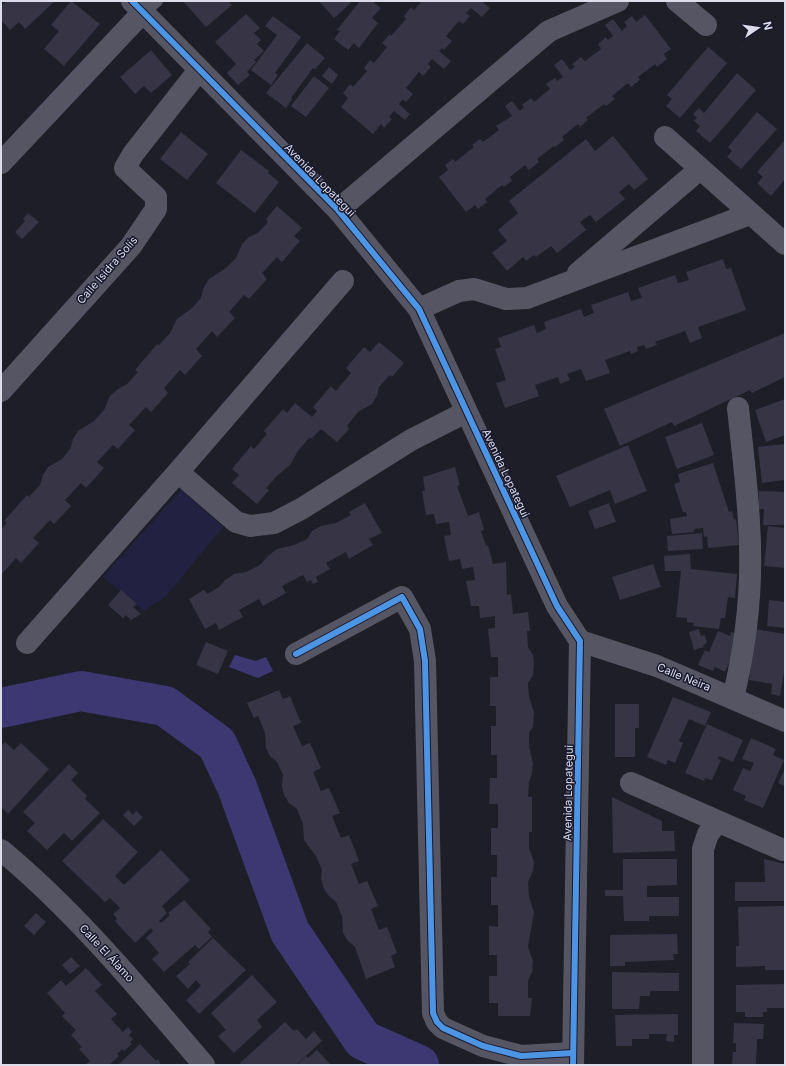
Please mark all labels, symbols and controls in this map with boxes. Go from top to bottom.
north arrow [738,8,778,48]
text: N [760,20,776,31]
street label: Avenida Lopategui [282,141,358,219]
street label: Calle Isidra Solís [74,233,140,307]
street label: Avenida Lopategui [479,427,533,519]
street label: Calle Neira [655,660,713,694]
street label: Avenida Lopategui [560,745,576,841]
street label: Calle El Álamo [77,921,138,985]

